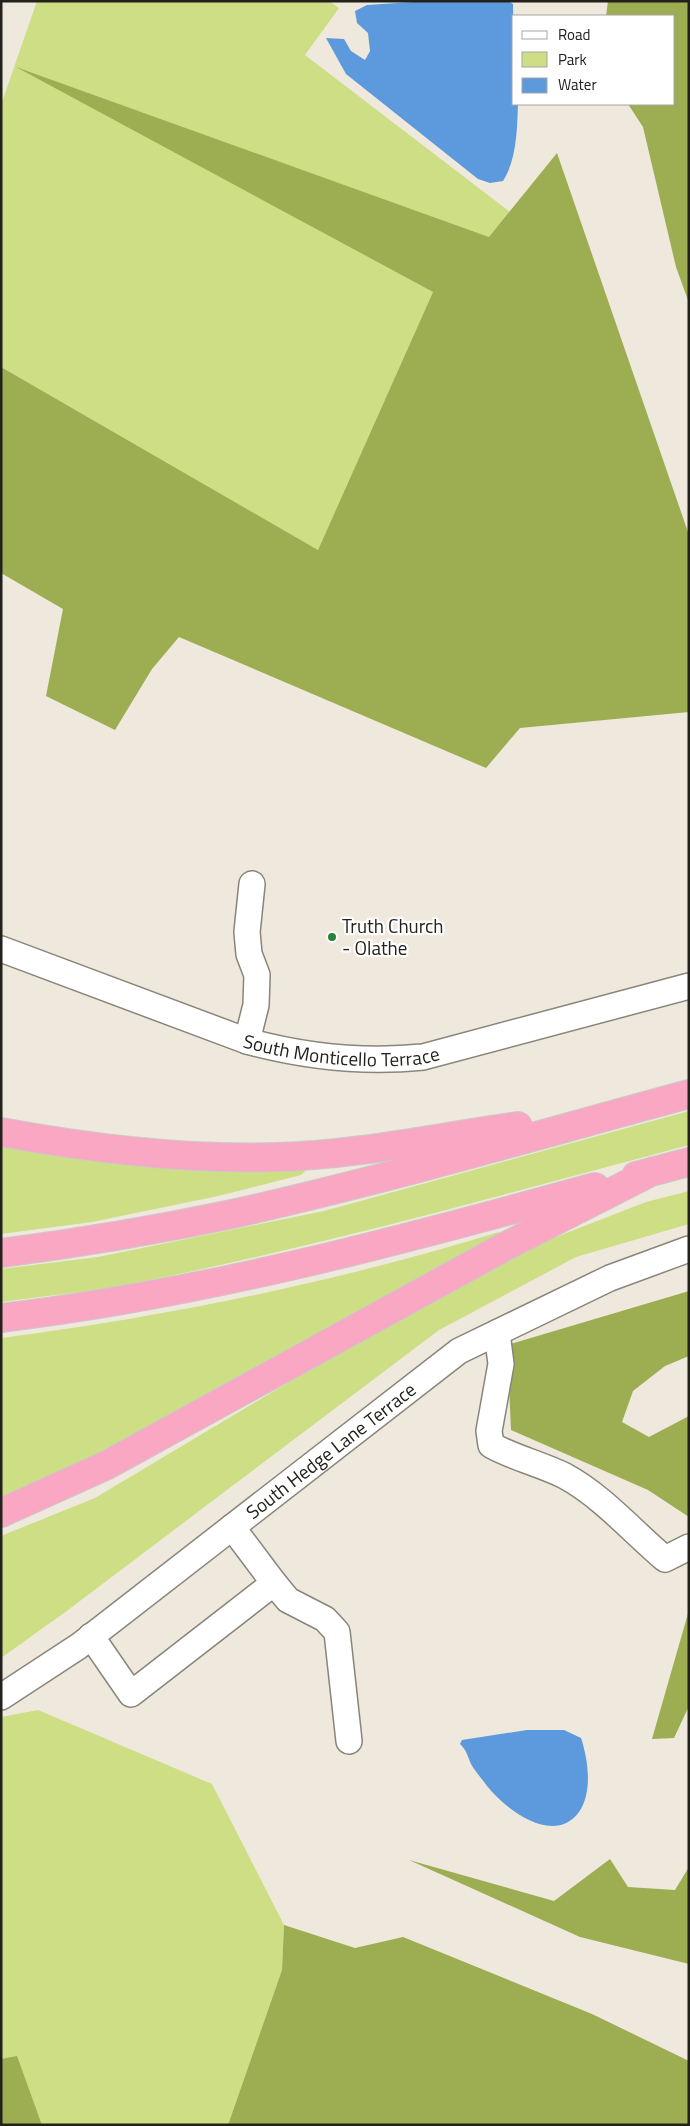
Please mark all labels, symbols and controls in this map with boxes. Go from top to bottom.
legend [512,15,675,105]
text: Road [558,23,590,46]
text: Park [558,48,587,71]
text: Water [558,73,597,96]
place label: Truth Church - Olathe [342,911,444,962]
marker: Truth Church - Olathe [326,931,338,943]
street label: South Monticello Terrace [240,1026,442,1073]
street label: South Hedge Lane Terrace [239,1375,422,1525]

